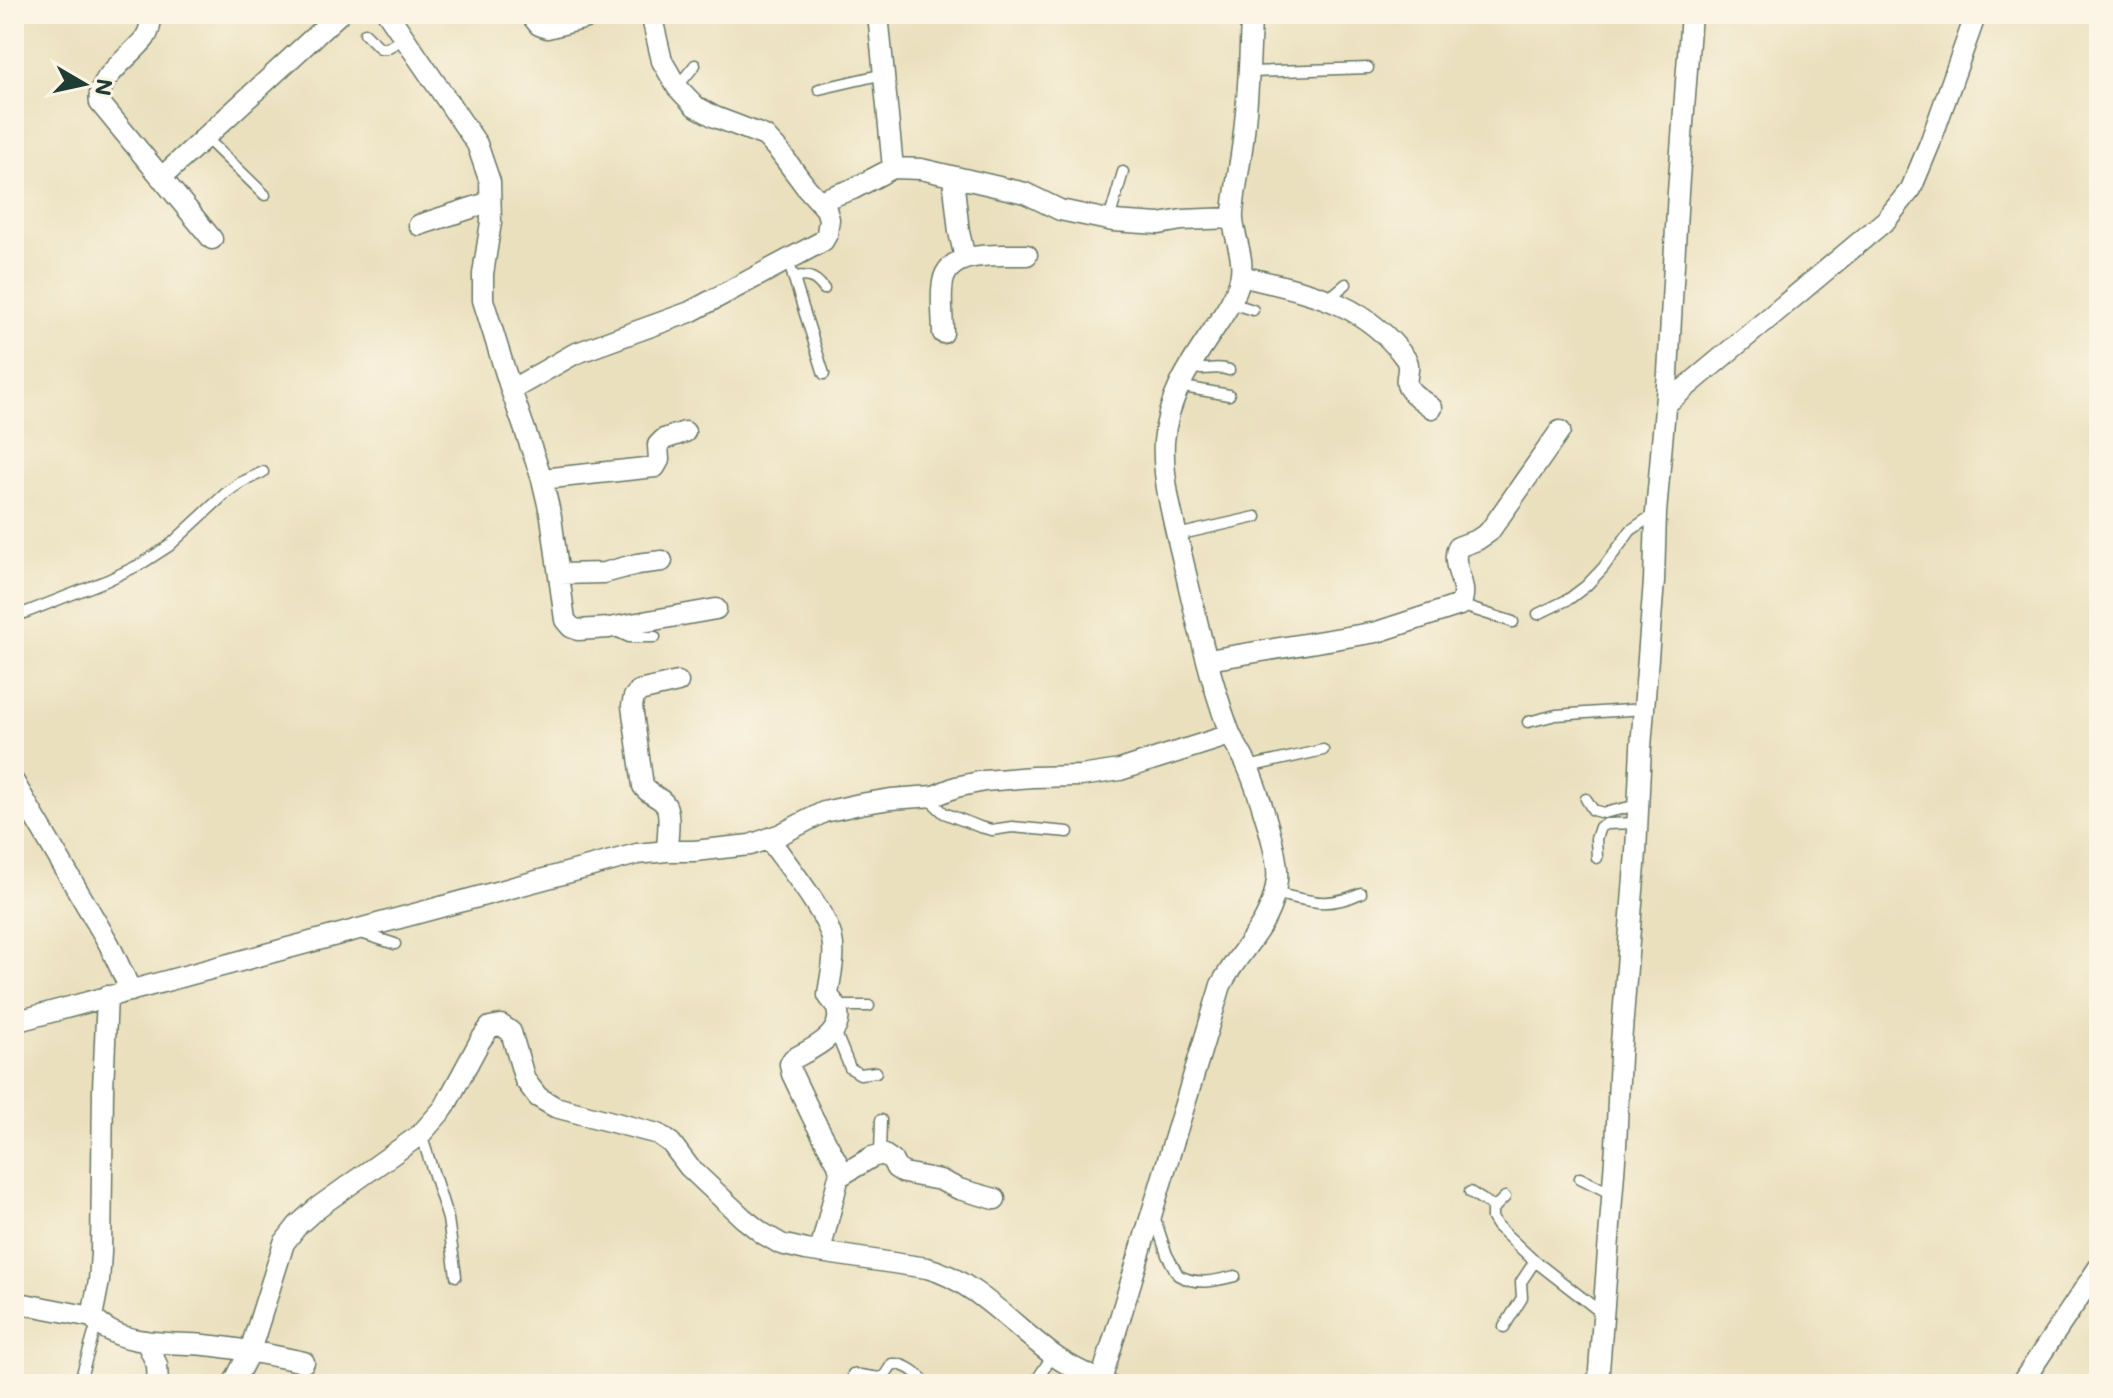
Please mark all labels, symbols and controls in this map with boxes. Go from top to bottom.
north arrow [44,44,124,124]
text: N [89,77,120,98]

